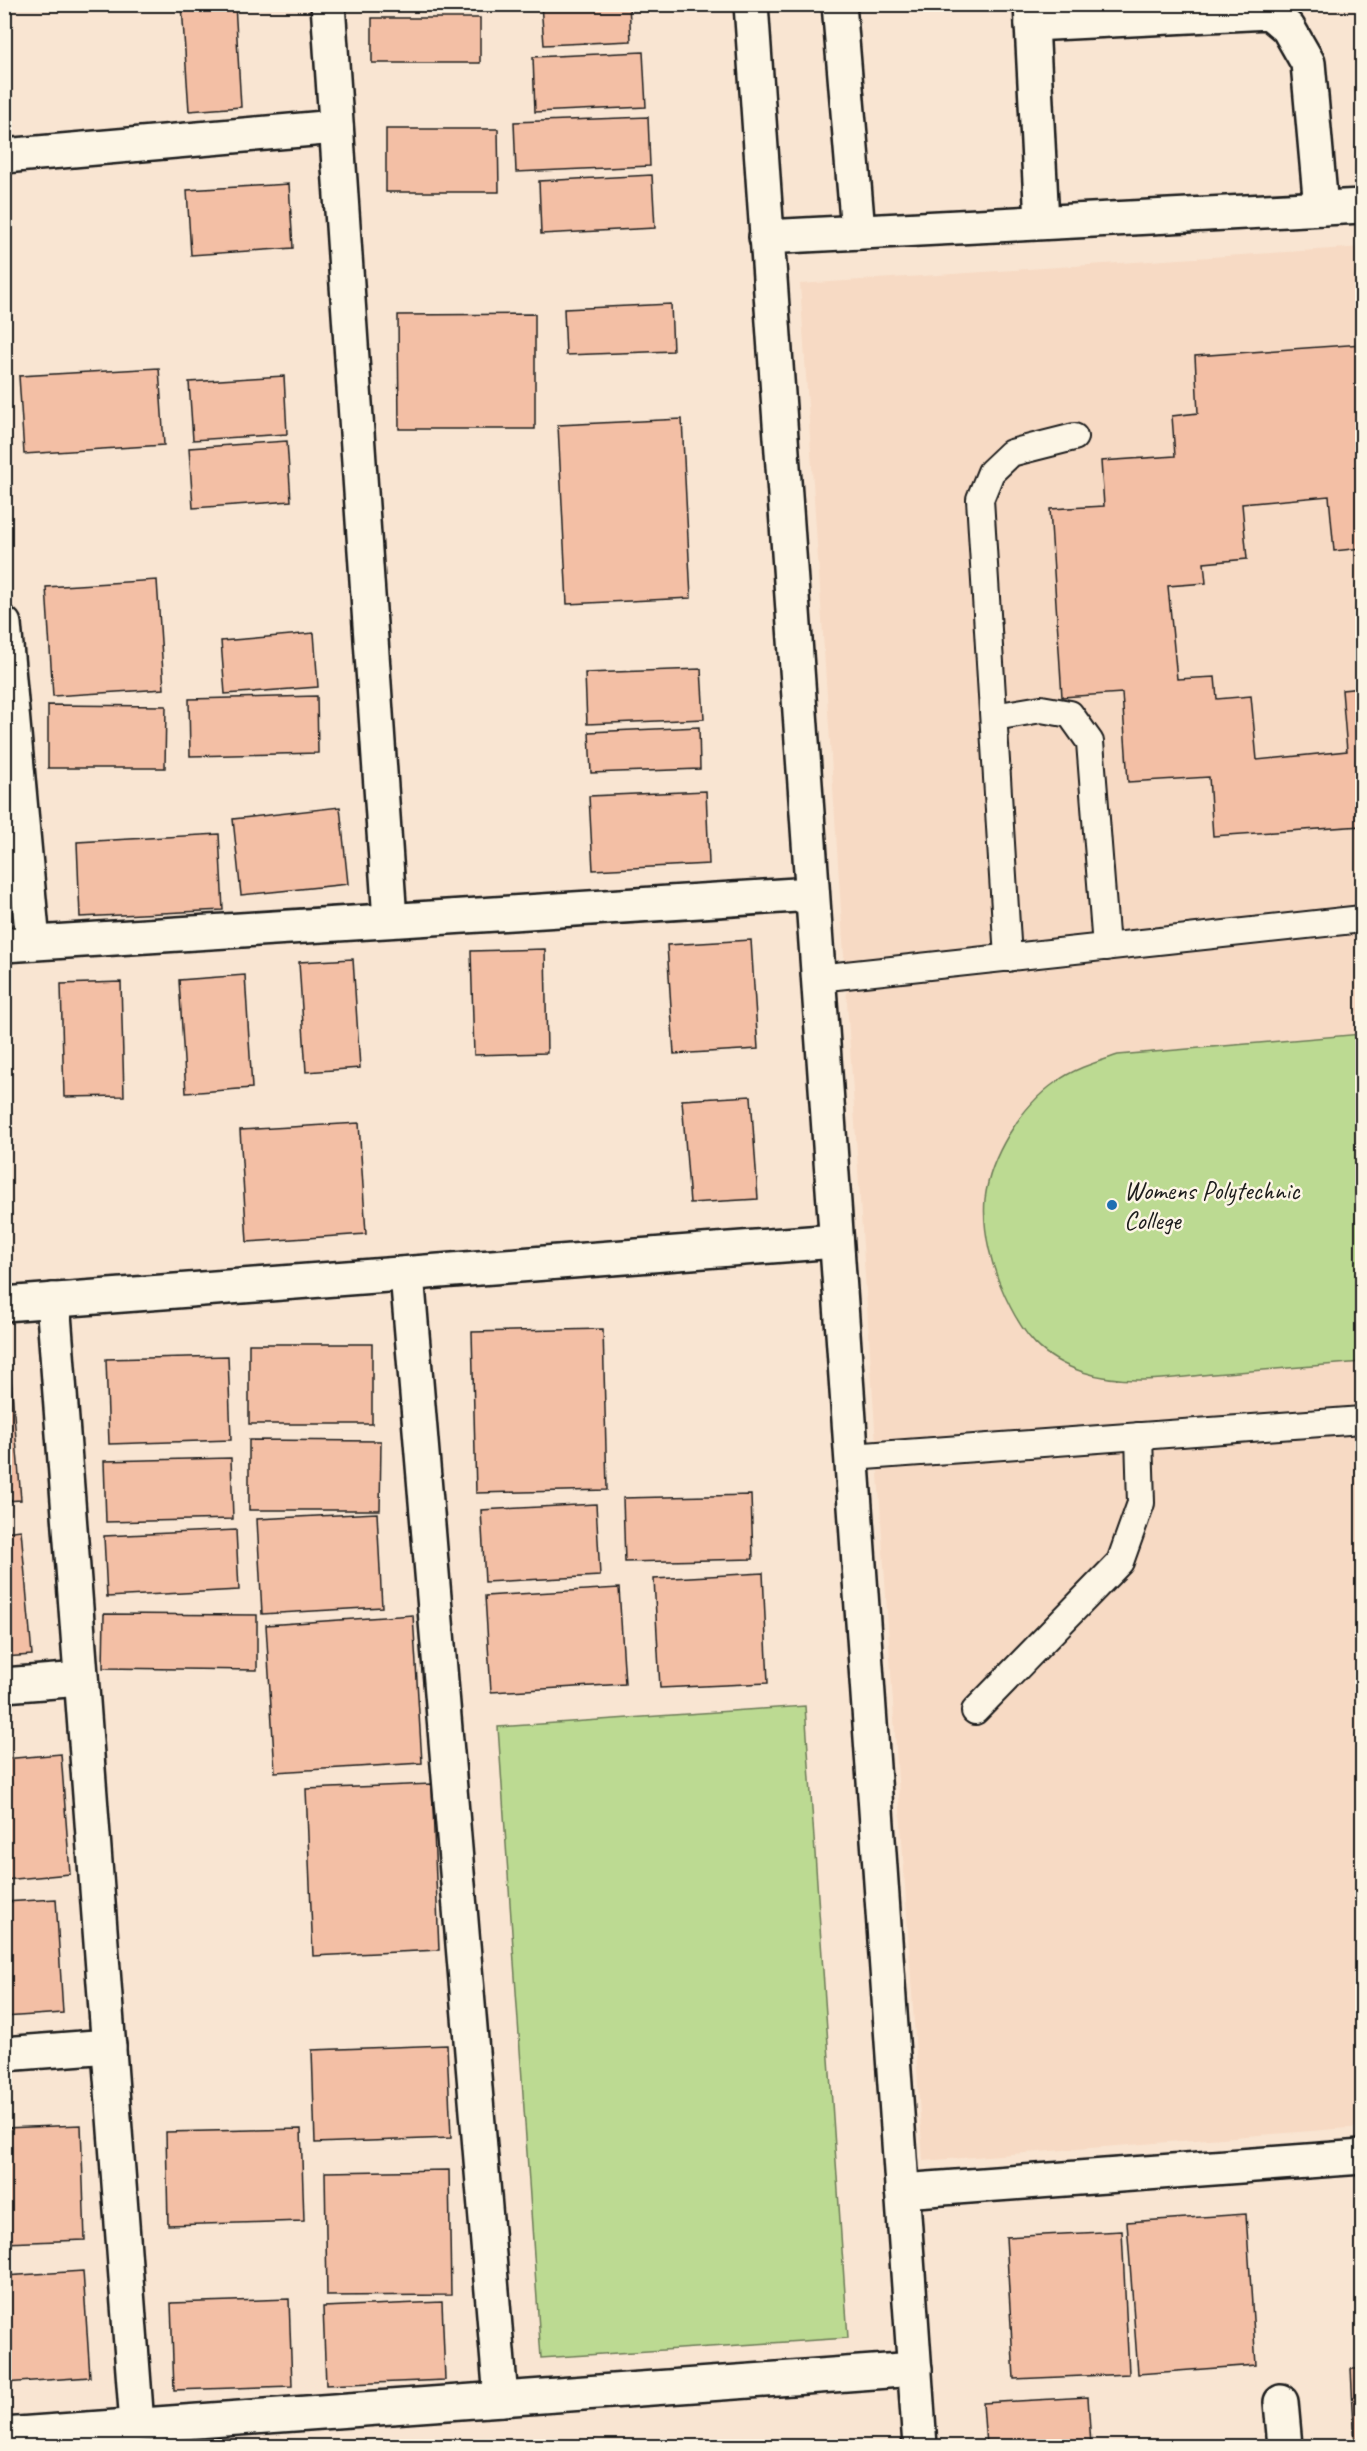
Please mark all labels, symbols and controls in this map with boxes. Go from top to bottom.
place label: Womens Polytechnic College [1124,1174,1301,1237]
marker: Womens Polytechnic College [1105,1198,1119,1212]

